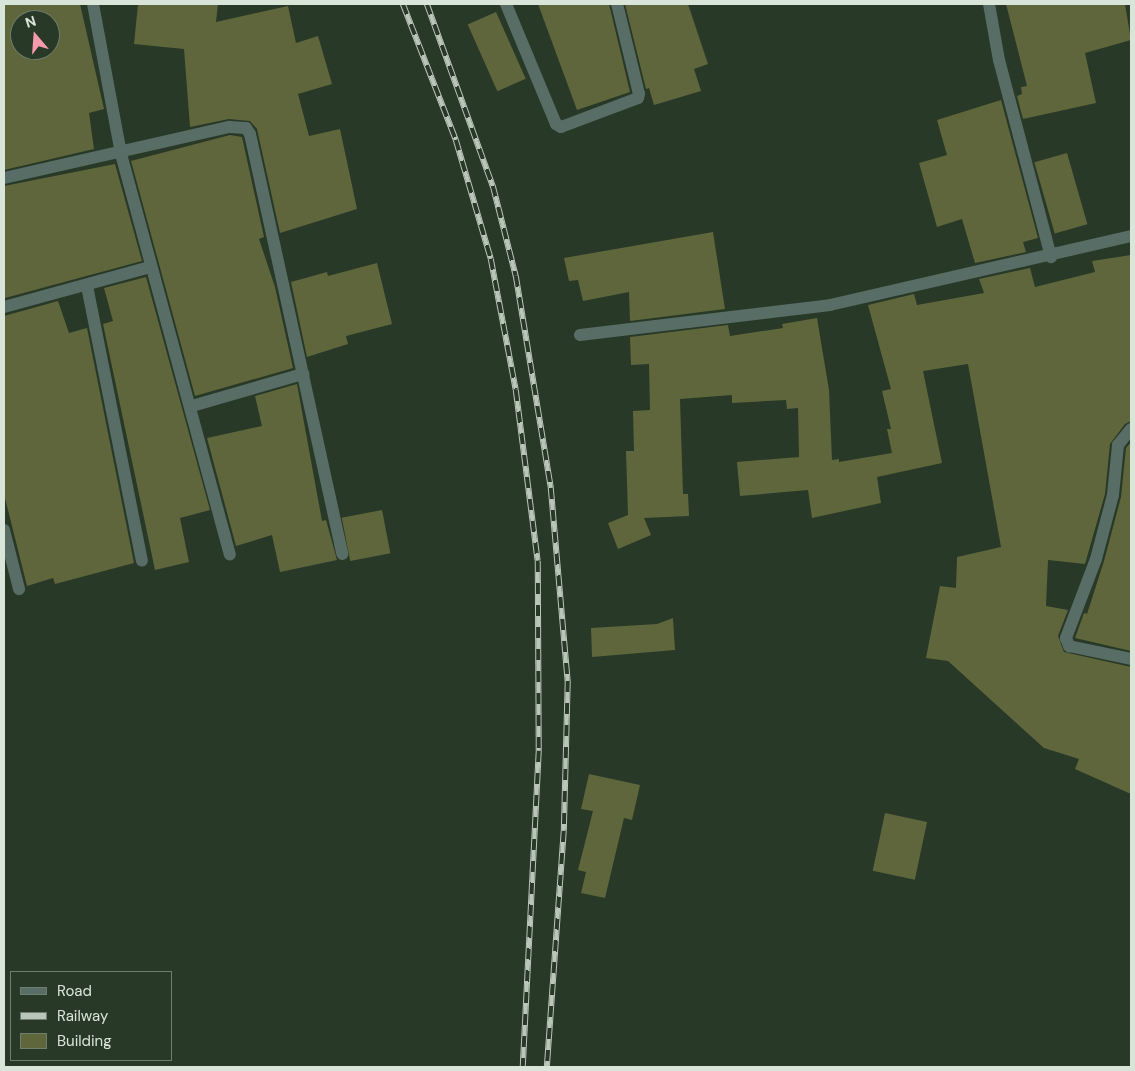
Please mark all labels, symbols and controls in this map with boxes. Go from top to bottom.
north arrow [10,10,60,60]
text: N [23,12,38,32]
legend [10,971,172,1061]
text: Road [57,981,92,1001]
text: Railway [57,1006,108,1026]
text: Building [57,1031,112,1051]

